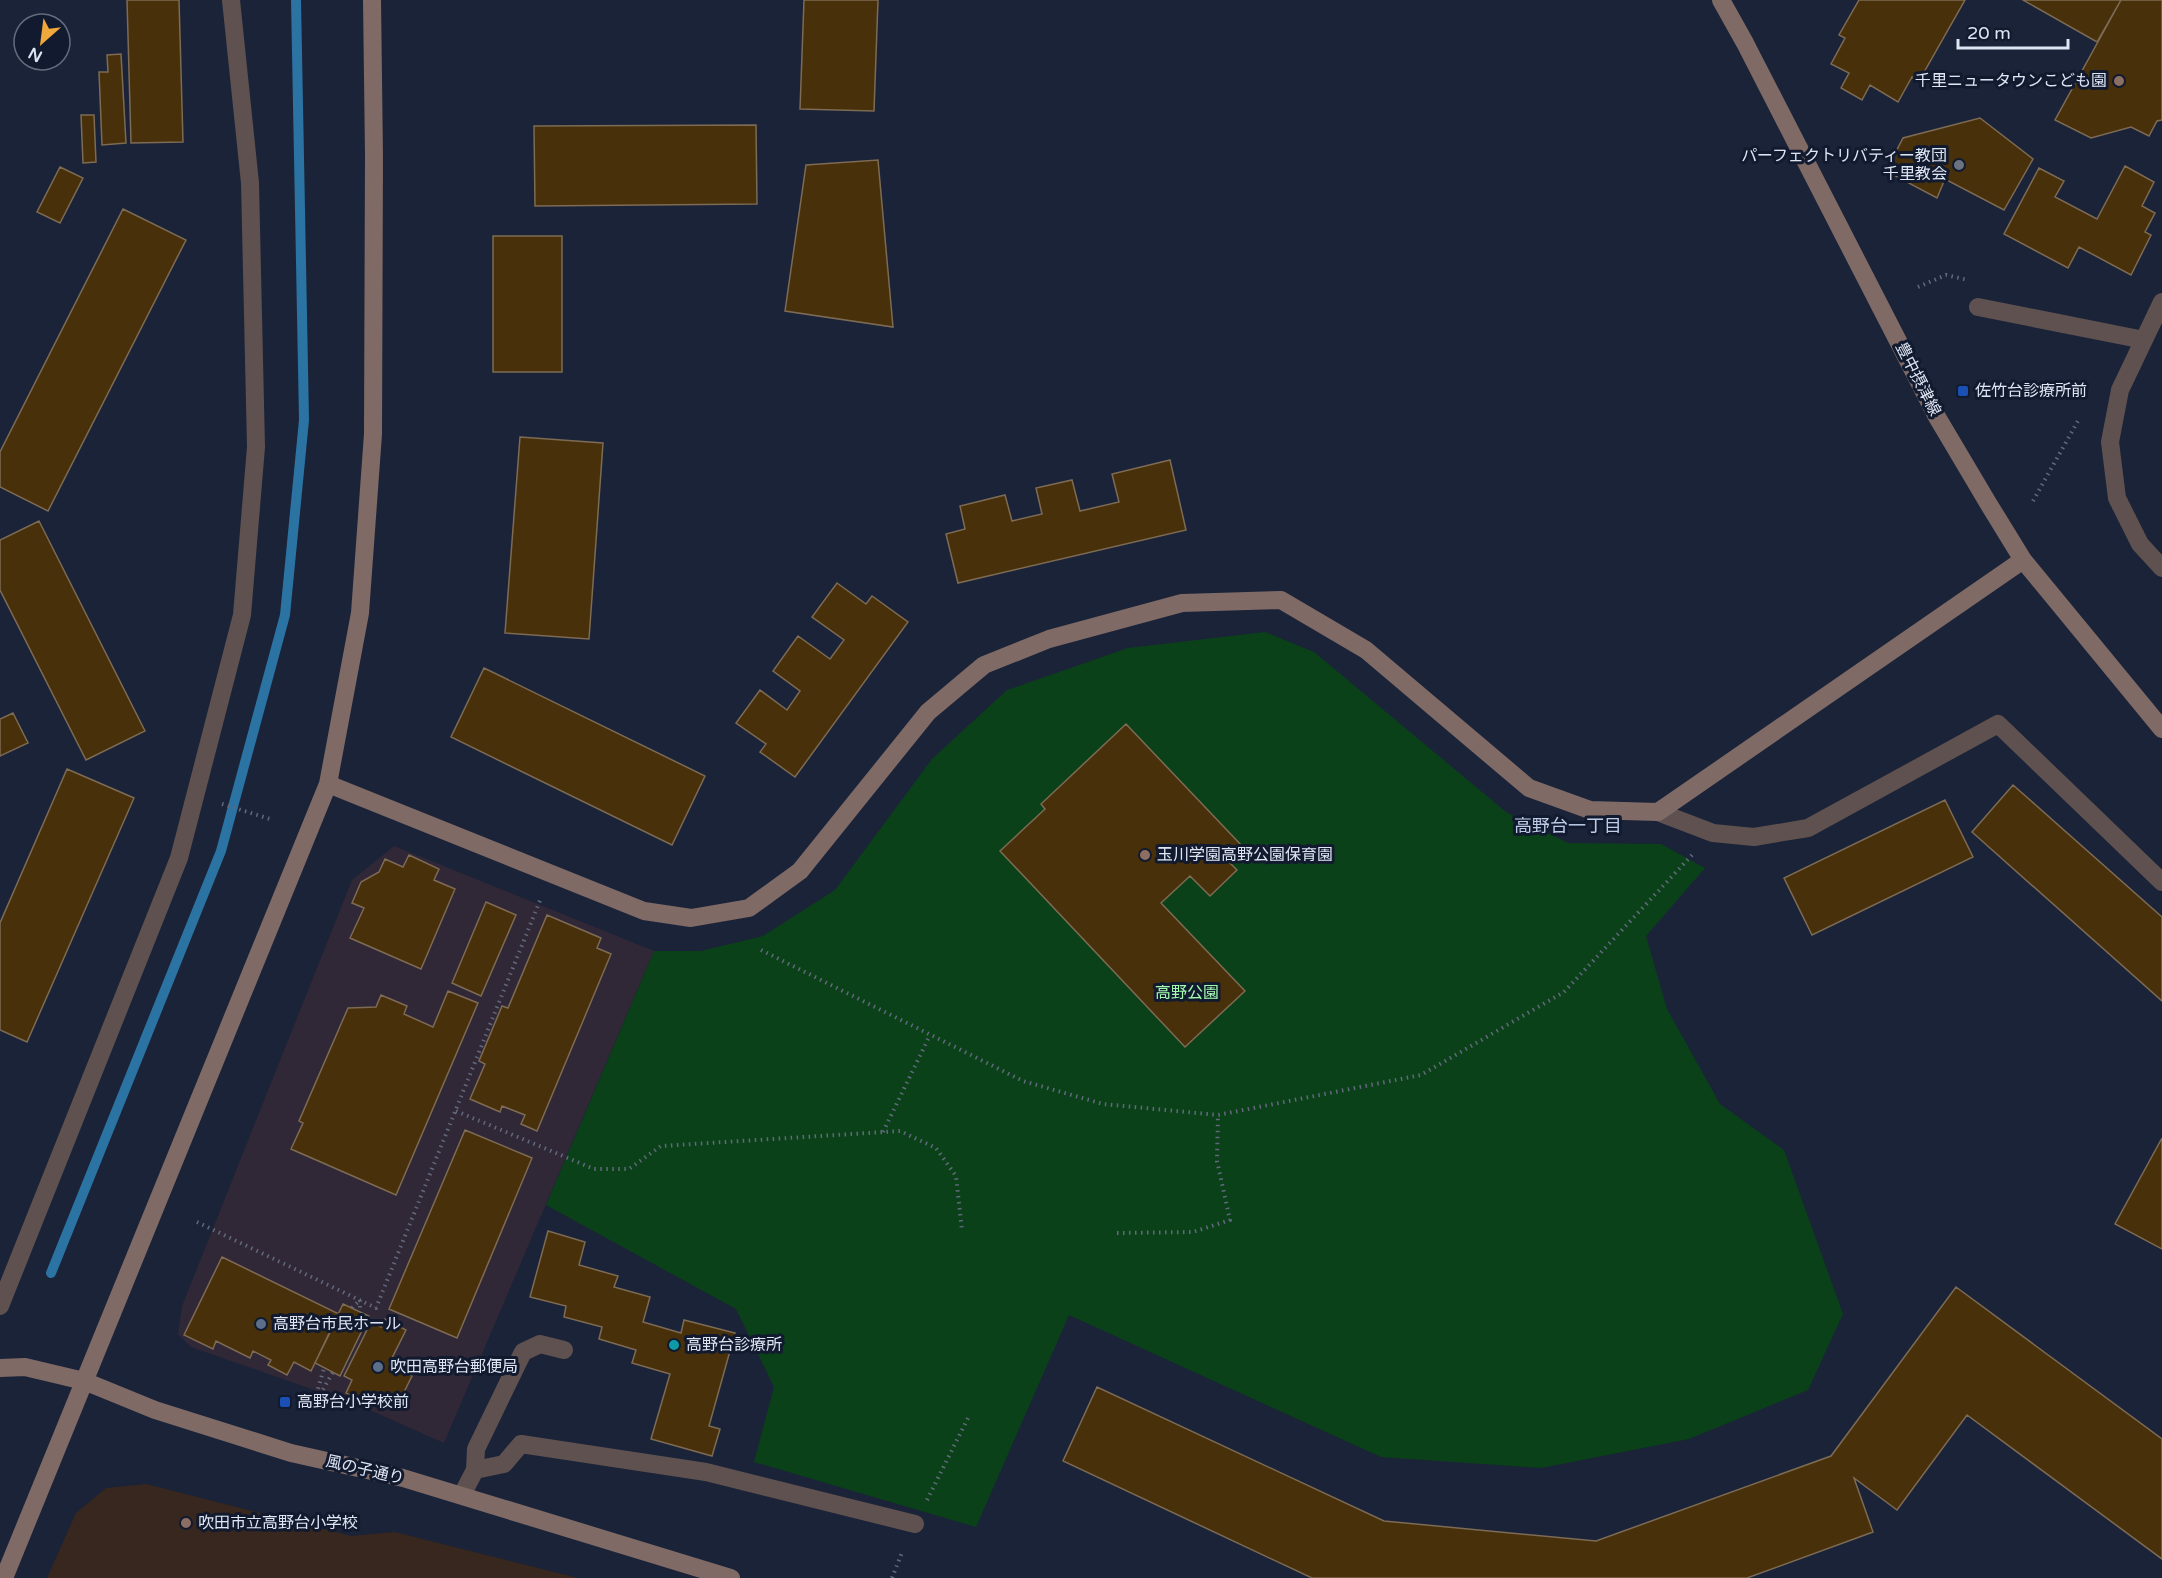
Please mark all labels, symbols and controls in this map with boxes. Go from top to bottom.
north arrow [12,12,72,72]
scale bar [1958,12,2068,50]
text: 20 m [1967,22,2011,44]
text: N [25,43,46,66]
place label: 千里ニュータウンこども園 [1915,71,2107,91]
marker: 千里ニュータウンこども園 [2112,74,2126,88]
place label: パーフェクトリバティー教団 千里教会 [1741,146,1947,184]
marker: パーフェクトリバティー教団 千里教会 [1952,158,1966,172]
street label: 豊中摂津線 [1891,339,1945,419]
place label: 佐竹台診療所前 [1975,381,2087,401]
marker: 佐竹台診療所前 [1956,384,1970,398]
district label: 高野台一丁目 [1514,815,1622,837]
place label: 玉川学園高野公園保育園 [1157,845,1333,865]
marker: 玉川学園高野公園保育園 [1138,848,1152,862]
park label: 高野公園 [1155,983,1219,1003]
place label: 高野台市民ホール [273,1314,401,1334]
marker: 高野台市民ホール [254,1317,268,1331]
place label: 高野台診療所 [686,1335,782,1355]
marker: 高野台診療所 [667,1338,681,1352]
place label: 吹田高野台郵便局 [390,1357,518,1377]
marker: 吹田高野台郵便局 [371,1360,385,1374]
place label: 高野台小学校前 [297,1392,409,1412]
marker: 高野台小学校前 [278,1395,292,1409]
street label: 風の子通り [324,1451,406,1489]
place label: 吹田市立高野台小学校 [198,1513,358,1533]
marker: 吹田市立高野台小学校 [179,1516,193,1530]

